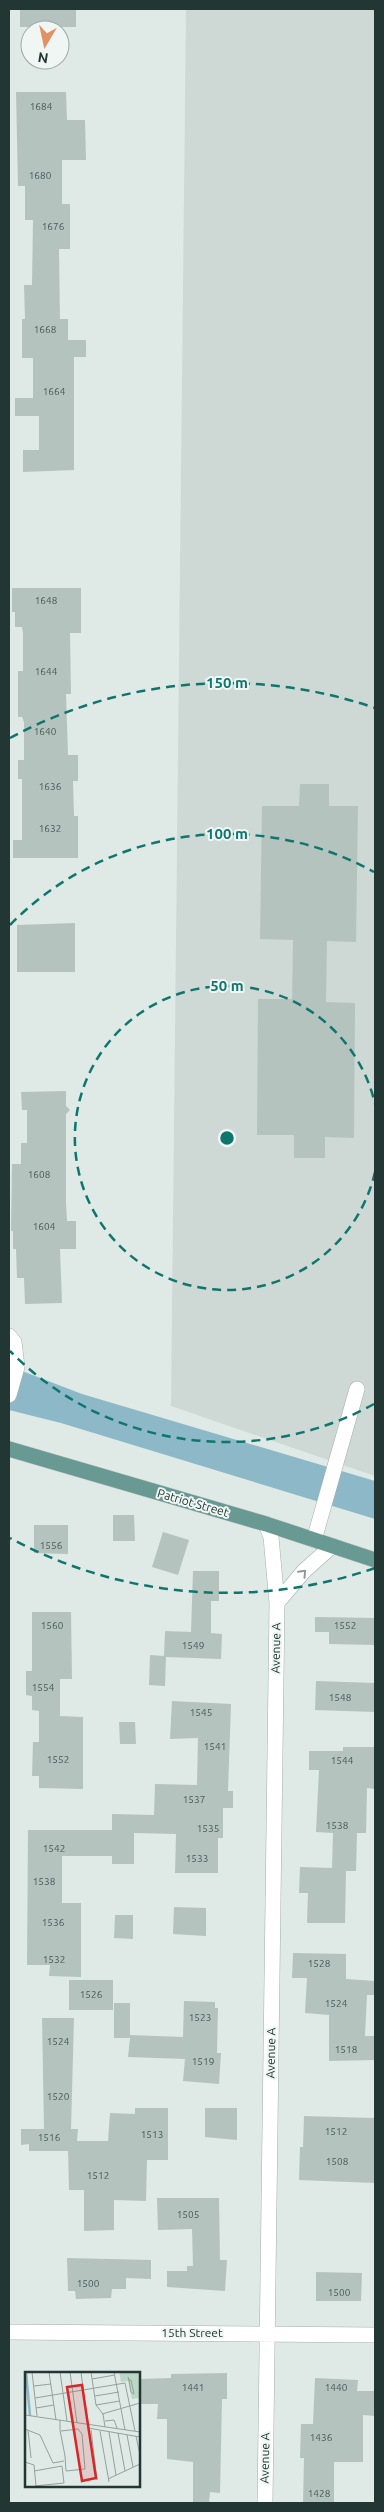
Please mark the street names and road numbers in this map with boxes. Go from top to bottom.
street label: Patriot Street [156,1486,230,1519]
street label: Avenue A [269,1622,282,1674]
street label: Avenue A [264,2027,277,2079]
street label: 15th Street [161,2326,223,2339]
street label: Avenue A [258,2432,271,2484]

